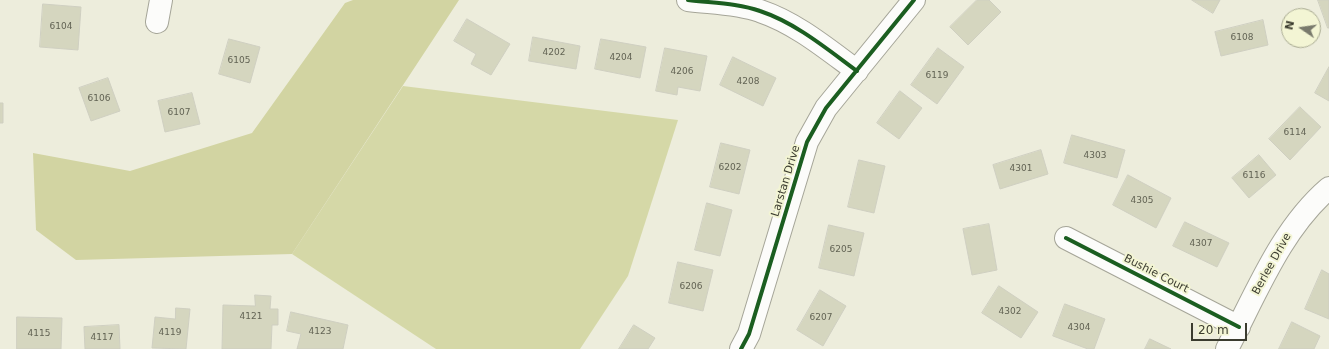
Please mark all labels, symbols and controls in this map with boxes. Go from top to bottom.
north arrow [1281,8,1321,48]
text: N [1282,19,1297,31]
house number: 6104 [50,22,72,32]
house number: 6108 [1231,33,1253,43]
house number: 4202 [543,48,565,58]
house number: 4204 [610,53,632,63]
house number: 6105 [228,56,250,66]
house number: 4206 [671,67,693,77]
house number: 6119 [926,71,948,81]
house number: 4208 [737,77,759,87]
house number: 6106 [88,94,110,104]
house number: 6107 [168,108,190,118]
house number: 6114 [1284,128,1306,138]
street label: Larstan Drive [769,144,803,218]
house number: 4303 [1084,151,1106,161]
house number: 6202 [719,163,741,173]
house number: 4301 [1010,164,1032,174]
house number: 6116 [1243,171,1265,181]
house number: 4305 [1131,196,1153,206]
street label: Berlee Drive [1250,231,1294,297]
house number: 4307 [1190,239,1212,249]
house number: 6205 [830,245,852,255]
street label: Bushie Court [1121,252,1191,296]
house number: 6206 [680,282,702,292]
house number: 4302 [999,307,1021,317]
house number: 4121 [240,312,262,322]
house number: 6207 [810,313,832,323]
scale bar [1193,315,1249,341]
house number: 4304 [1068,323,1090,333]
text: 20 m [1198,323,1229,337]
house number: 4123 [309,327,331,337]
house number: 4119 [159,328,181,338]
house number: 4115 [28,329,50,339]
house number: 4117 [91,333,113,343]

